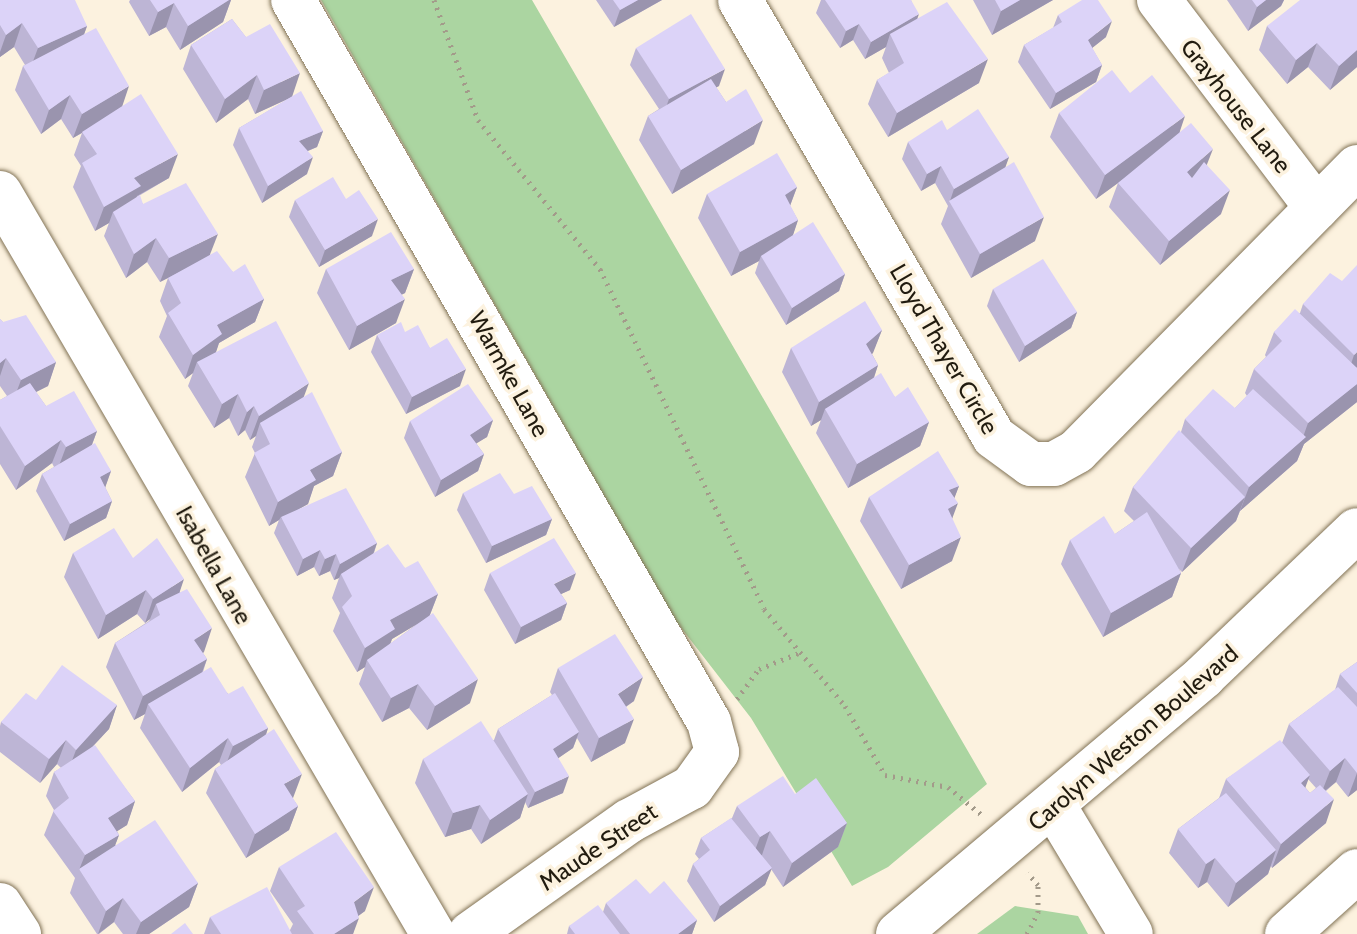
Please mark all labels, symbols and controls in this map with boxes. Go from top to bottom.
street label: Grayhouse Lane [1175,33,1297,179]
street label: Lloyd Thayer Circle [884,259,1004,439]
street label: Warmke Lane [463,306,555,442]
street label: Isabella Lane [170,501,258,629]
street label: Carolyn Weston Boulevard [1022,639,1244,837]
street label: Maude Street [534,797,662,897]

